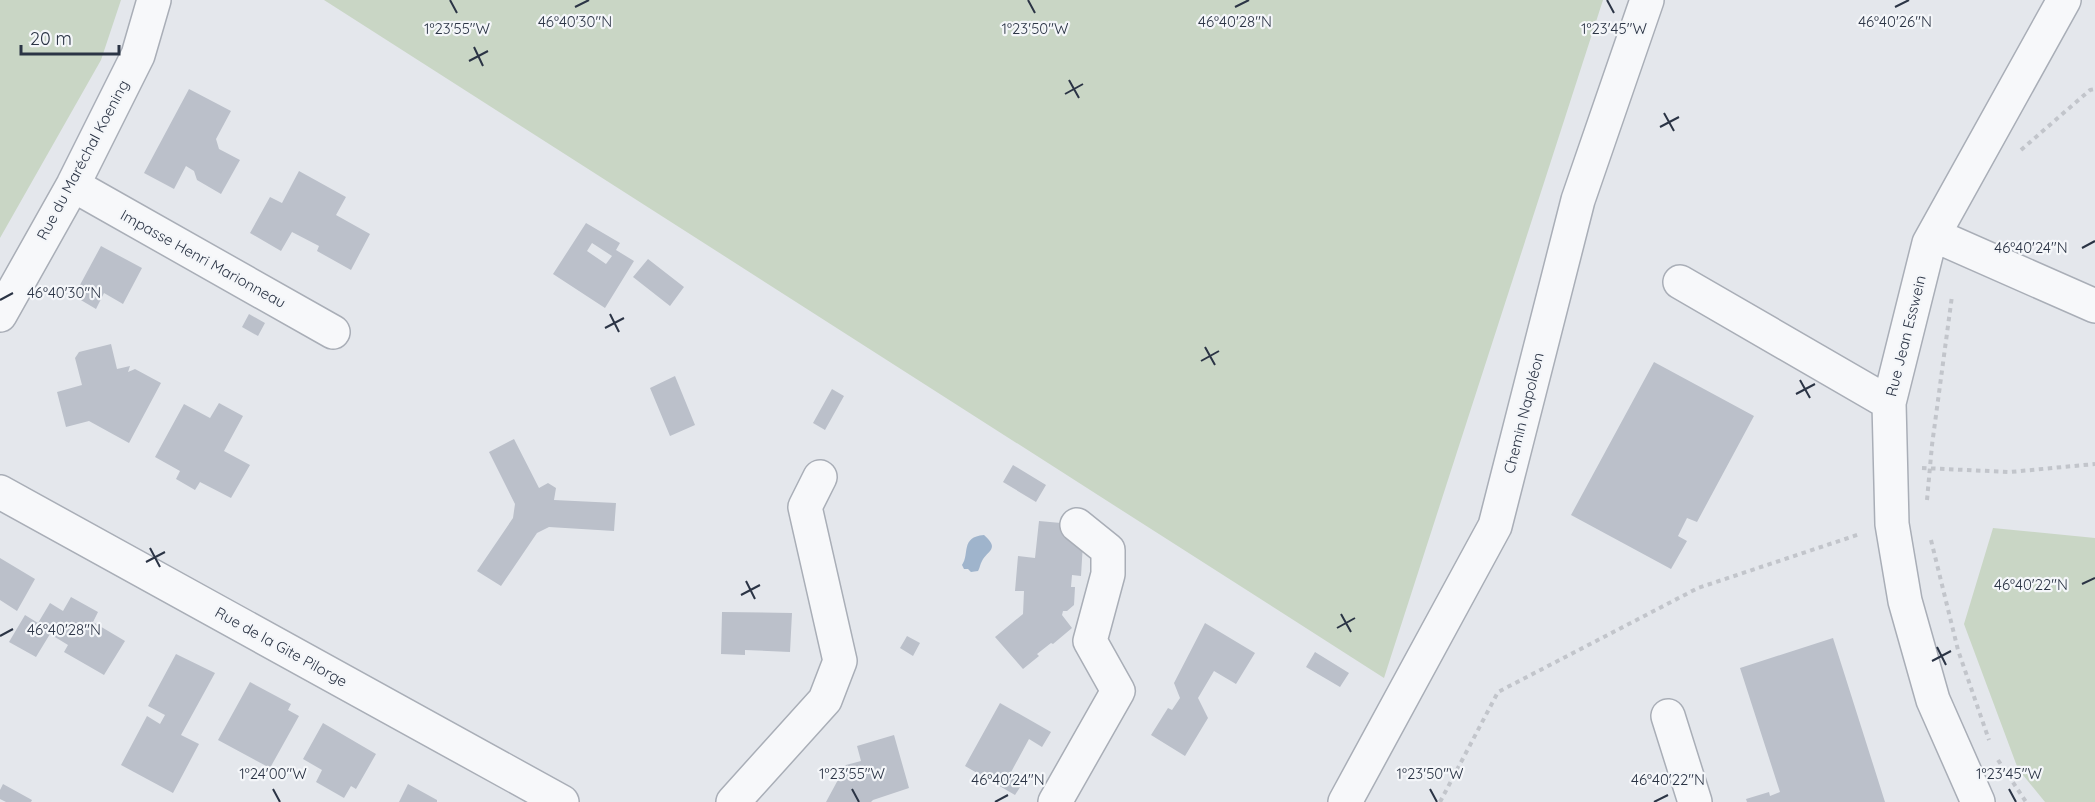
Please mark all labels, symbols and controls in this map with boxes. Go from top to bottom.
text: 46°40'30"N [538,12,612,31]
text: 46°40'28"N [1198,12,1272,31]
text: 46°40'26"N [1858,12,1932,31]
scale bar [21,18,118,56]
text: 1°23'55"W [424,19,491,38]
text: 1°23'50"W [1002,19,1069,38]
text: 1°23'45"W [1581,19,1648,38]
text: 20 m [30,27,72,50]
street label: Rue du Maréchal Koening [32,76,133,243]
street label: Impasse Henri Marionneau [117,205,289,312]
text: 46°40'24"N [1994,238,2068,257]
street label: Rue Jean Esswein [1881,273,1930,398]
text: 46°40'30"N [27,283,101,302]
street label: Chemin Napoléon [1499,350,1548,475]
text: 46°40'22"N [1994,575,2068,594]
street label: Rue de la Gite Pilorge [212,602,351,691]
text: 46°40'28"N [27,620,101,639]
text: 1°24'00"W [239,764,307,783]
text: 1°23'55"W [819,764,886,783]
text: 1°23'50"W [1397,764,1464,783]
text: 1°23'45"W [1976,764,2043,783]
text: 46°40'24"N [971,770,1045,789]
text: 46°40'22"N [1631,770,1705,789]

